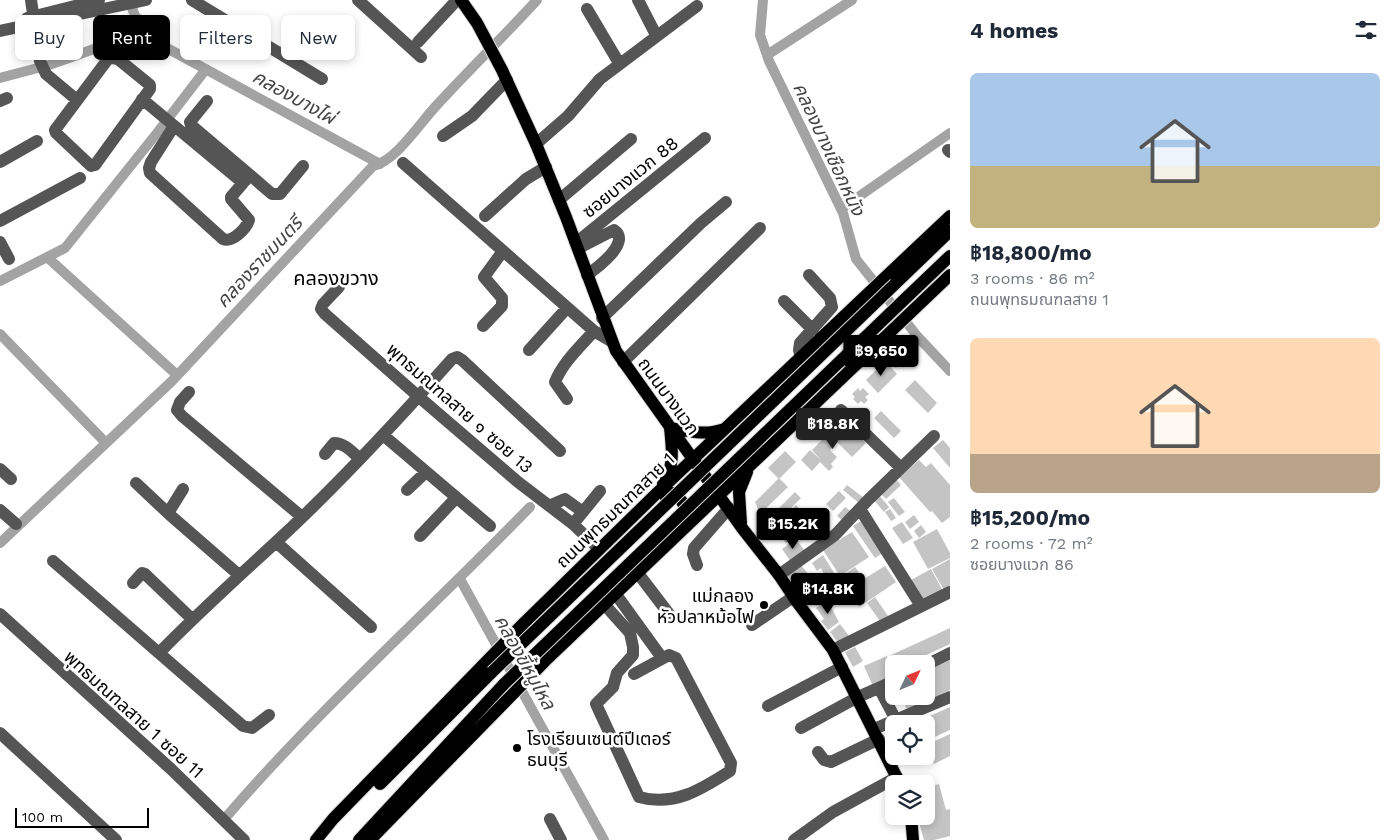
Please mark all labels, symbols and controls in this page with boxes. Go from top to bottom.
chip: Buy [15,15,83,60]
chip: Rent [93,15,170,60]
chip: Filters [180,15,271,60]
chip: New [281,15,355,60]
icon: filters [1352,16,1380,44]
text: 4 homes [970,18,1058,43]
water label: คลองบางไผ่ [249,65,342,131]
water label: คลองบางเชือกหนัง [788,79,870,220]
icon: home [1130,106,1220,196]
street label: ซอยบางแวก 88 [578,132,682,222]
water label: คลองราชมนตรี [211,209,310,312]
text: ฿18,800/mo [970,240,1092,265]
district label: คลองขวาง [293,266,379,290]
text: 3 rooms · 86 m² [970,269,1095,288]
text: ถนนพุทธมณฑลสาย 1 [970,290,1109,309]
pin: ฿9,650 [840,334,922,377]
street label: พุทธมณฑลสาย ๑ ซอย 13 [382,339,537,478]
text: ฿9,650 [854,341,908,360]
street label: ถนนบางแวก [634,353,704,439]
icon: home [1130,371,1220,461]
pin: ฿18.8K [792,408,874,450]
text: ฿18.8K [807,414,859,433]
street label: ถนนพุทธมณฑลสาย 1 [552,448,679,573]
text: ฿15,200/mo [970,505,1090,530]
pin: ฿15.2K [752,508,834,550]
text: ฿15.2K [768,514,818,533]
text: 2 rooms · 72 m² [970,534,1093,553]
text: ซอยบางแวก 86 [970,555,1074,574]
pin: ฿14.8K [787,572,869,615]
text: ฿14.8K [802,579,854,598]
place label: แม่กลอง หัวปลาหม้อไฟ [657,585,754,627]
marker: แม่กลอง หัวปลาหม้อไฟ [758,599,770,611]
water label: คลองขี้หมูไหล [489,610,563,715]
street label: พุทธมณฑลสาย 1 ซอย 11 [59,646,208,783]
north arrow [885,655,935,705]
map controls [885,655,935,825]
button: locate [885,715,935,765]
place label: โรงเรียนเซนต์ปีเตอร์ ธนบุรี [527,728,672,771]
marker: โรงเรียนเซนต์ปีเตอร์ ธนบุรี [511,742,523,754]
button: layers [885,775,935,825]
scale bar [15,805,149,828]
text: 100 m [22,809,63,825]

